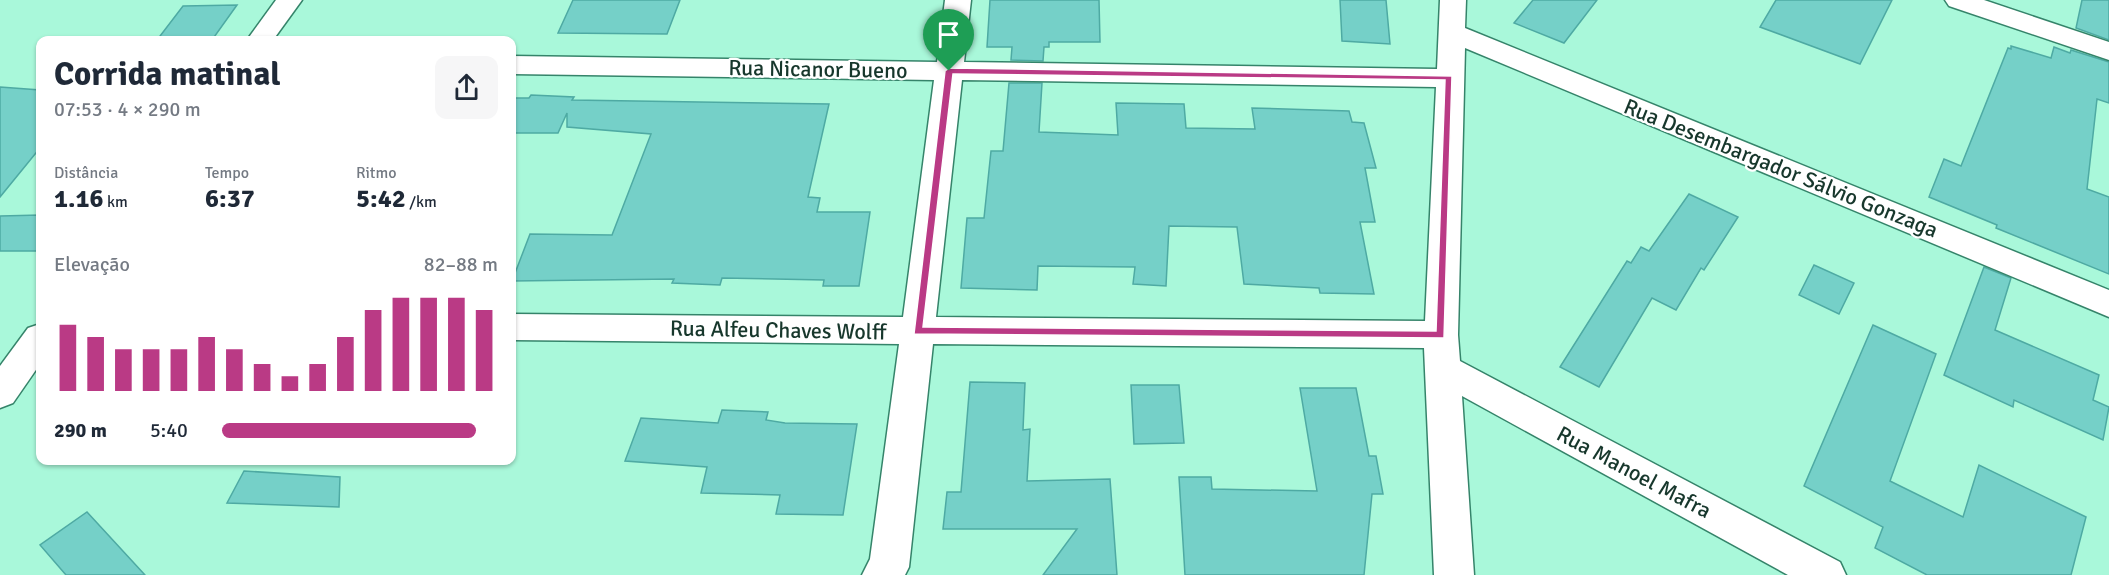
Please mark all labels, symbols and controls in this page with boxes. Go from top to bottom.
pin [923,9,974,71]
icon: arrive [932,18,965,51]
text: Corrida matinal [54,54,281,95]
street label: Rua Nicanor Bueno [728,54,908,84]
button: share [435,56,498,119]
street label: Rua Desembargador Sálvio Gonzaga [1620,92,1942,244]
text: 07:53 · 4 × 290 m [54,97,201,122]
text: Distância [54,163,118,183]
text: Tempo [205,163,249,183]
text: Ritmo [356,163,397,183]
text: 1.16 [54,183,104,215]
text: 6:37 [205,183,255,215]
text: 5:42 [356,183,406,215]
text: km [104,192,128,212]
text: /km [406,192,437,212]
text: Elevação [54,252,130,277]
text: 82–88 m [424,252,498,277]
street label: Rua Alfeu Chaves Wolff [670,315,887,345]
text: 290 m [54,418,107,443]
text: 5:40 [150,418,188,443]
street label: Rua Manoel Mafra [1552,420,1716,524]

